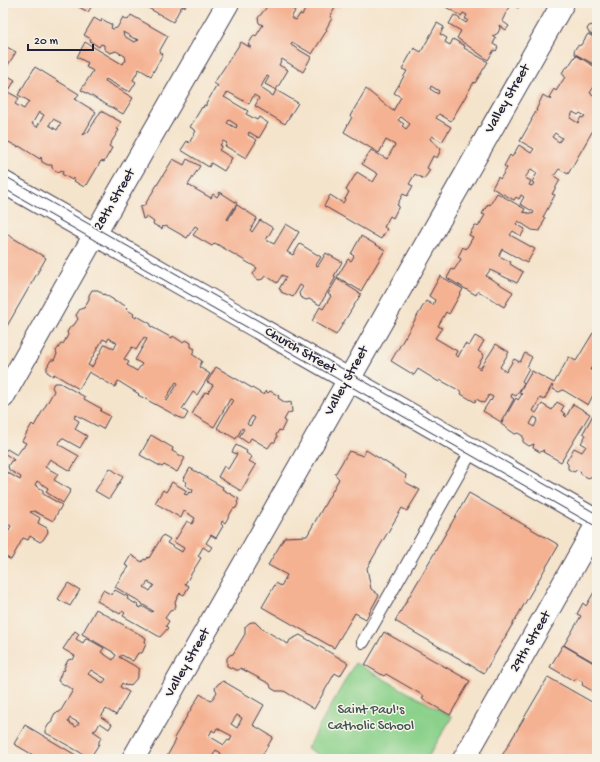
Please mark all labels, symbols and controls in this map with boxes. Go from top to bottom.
scale bar [28,26,93,52]
text: 20 m [34,35,59,49]
street label: Valley Street [481,61,535,137]
street label: 28th Street [91,165,140,234]
street label: Church Street [261,324,340,379]
street label: Valley Street [321,342,374,419]
street label: 29th Street [507,607,556,676]
street label: Valley Street [161,625,215,701]
park label: Saint Paul's Catholic School [328,702,414,735]

